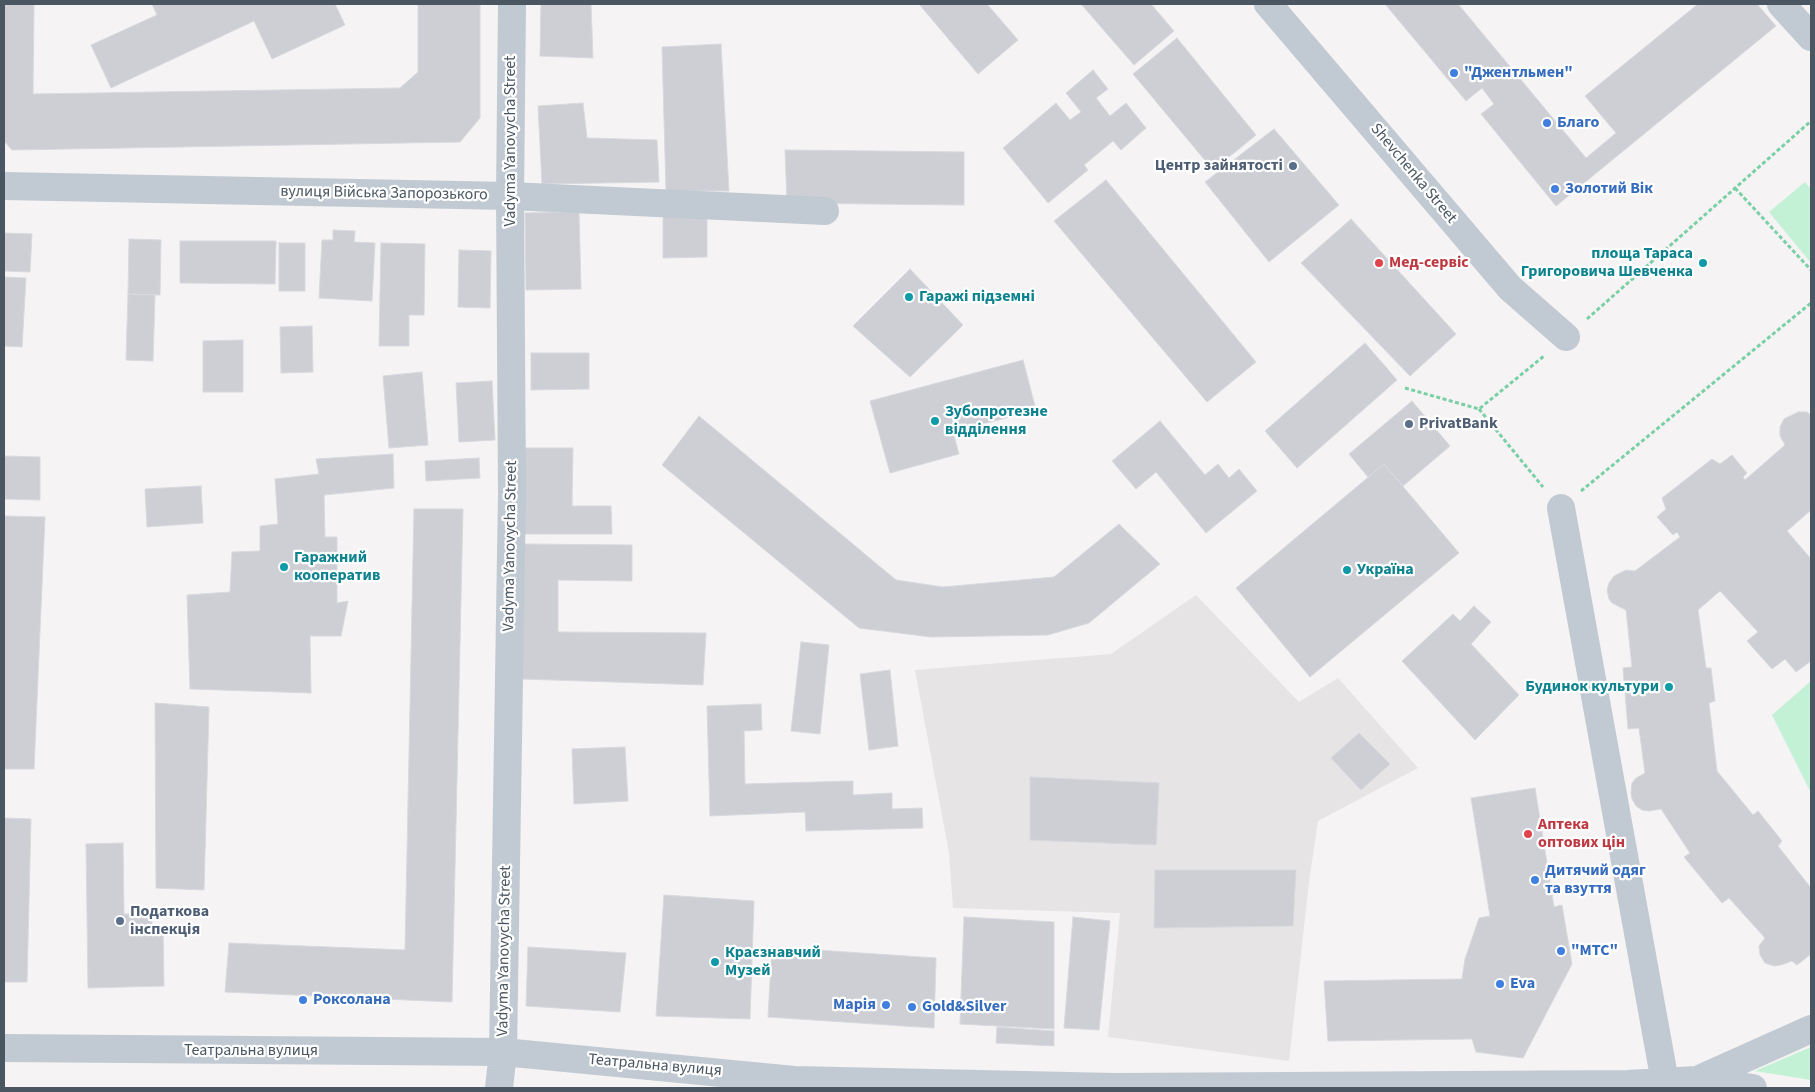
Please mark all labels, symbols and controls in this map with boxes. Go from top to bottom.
street label: Vadyma Yanovycha Street [501,55,521,227]
place label: "Джентльмен" [1464,63,1573,83]
marker: "Джентльмен" [1448,67,1460,79]
place label: Благо [1557,113,1599,133]
marker: Благо [1541,117,1553,129]
street label: Shevchenka Street [1366,120,1460,228]
place label: Центр зайнятості [1155,156,1283,176]
marker: Центр зайнятості [1287,160,1299,172]
place label: Золотий Вік [1565,179,1653,199]
street label: вулиця Війська Запорозького [280,183,488,205]
marker: Золотий Вік [1549,183,1561,195]
place label: площа Тараса Григоровича Шевченка [1521,244,1693,282]
place label: Мед-сервіс [1389,253,1469,273]
marker: Мед-сервіс [1373,257,1385,269]
marker: площа Тараса Григоровича Шевченка [1697,257,1709,269]
place label: Гаражі підземні [919,287,1035,307]
marker: Гаражі підземні [903,291,915,303]
place label: Зубопротезне відділення [945,402,1048,440]
place label: PrivatBank [1419,414,1498,434]
marker: Зубопротезне відділення [929,415,941,427]
marker: PrivatBank [1403,418,1415,430]
street label: Vadyma Yanovycha Street [500,460,522,632]
place label: Гаражний кооператив [294,548,380,586]
place label: Україна [1357,560,1414,580]
marker: Гаражний кооператив [278,561,290,573]
marker: Україна [1341,564,1353,576]
place label: Будинок культури [1525,677,1659,697]
marker: Будинок культури [1663,681,1675,693]
place label: Аптека оптових цін [1538,815,1625,853]
marker: Аптека оптових цін [1522,828,1534,840]
place label: Дитячий одяг та взуття [1545,861,1646,899]
street label: Vadyma Yanovycha Street [494,865,516,1037]
marker: Дитячий одяг та взуття [1529,874,1541,886]
place label: Податкова інспекція [130,902,209,940]
marker: Податкова інспекція [114,915,126,927]
place label: "МТС" [1571,941,1618,961]
place label: Краєзнавчий Музей [725,943,821,981]
marker: "МТС" [1555,945,1567,957]
marker: Краєзнавчий Музей [709,956,721,968]
place label: Eva [1510,974,1535,994]
marker: Eva [1494,978,1506,990]
place label: Роксолана [313,990,391,1010]
marker: Роксолана [297,994,309,1006]
place label: Марія [833,995,876,1015]
place label: Gold&Silver [922,997,1006,1017]
marker: Марія [880,999,892,1011]
marker: Gold&Silver [906,1001,918,1013]
street label: Театральна вулиця [184,1041,318,1061]
street label: Театральна вулиця [587,1051,723,1081]

